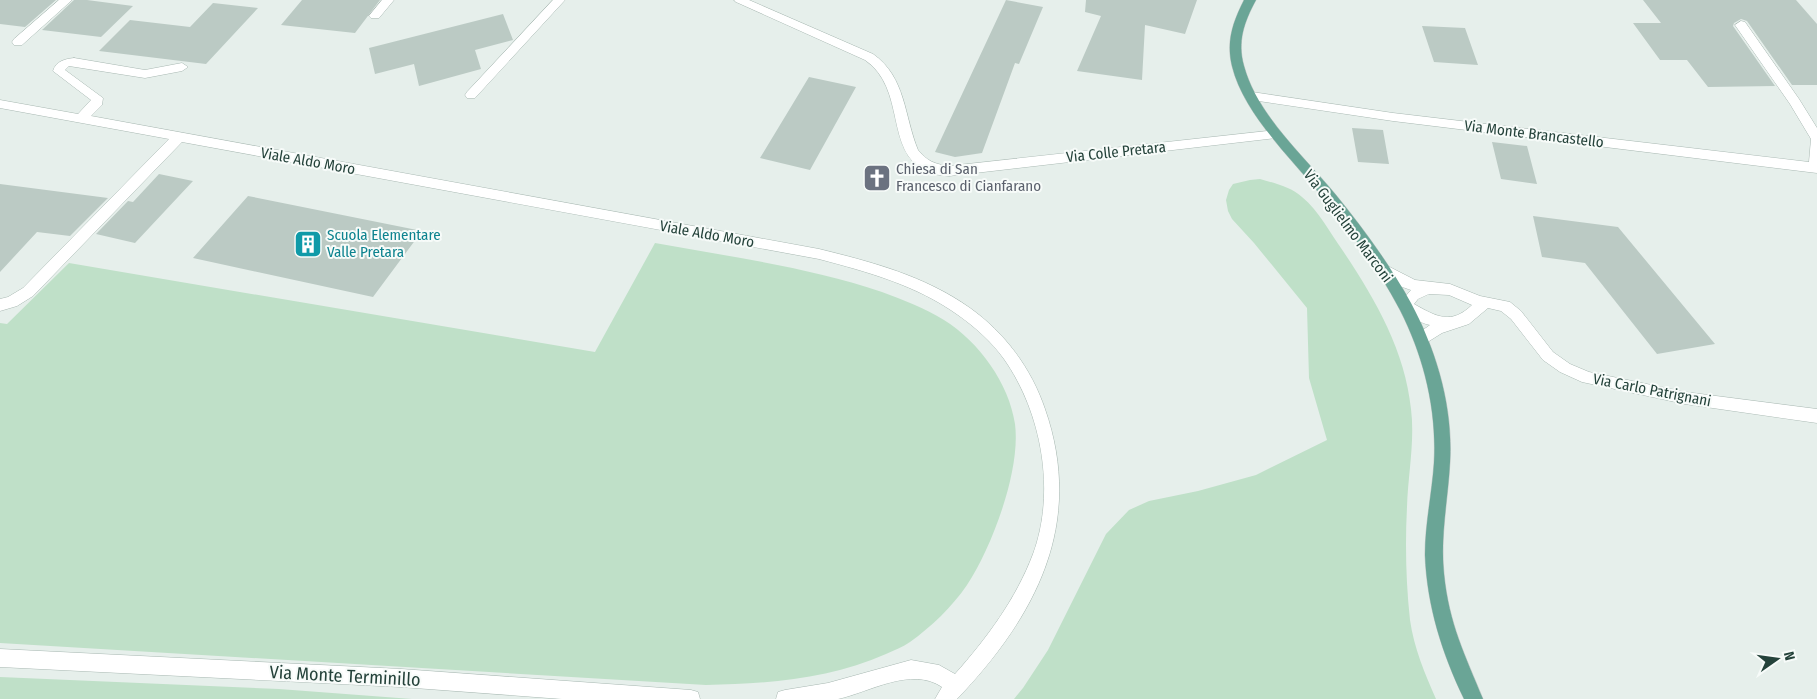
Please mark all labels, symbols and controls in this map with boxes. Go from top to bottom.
street label: Via Monte Brancastello [1463,117,1605,151]
street label: Via Colle Pretara [1065,138,1167,166]
street label: Viale Aldo Moro [259,144,357,178]
place label: Chiesa di San Francesco di Cianfarano [896,160,1041,195]
church icon: Chiesa di San Francesco di Cianfarano [862,163,892,193]
street label: Via Guglielmo Marconi [1300,166,1396,286]
street label: Viale Aldo Moro [658,217,756,251]
place label: Scuola Elementare Valle Pretara [327,226,441,261]
building icon: Scuola Elementare Valle Pretara [293,229,323,259]
street label: Via Carlo Patrignani [1591,370,1713,410]
north arrow [1752,634,1802,684]
text: N [1780,650,1798,662]
street label: Via Monte Terminillo [269,661,421,691]

